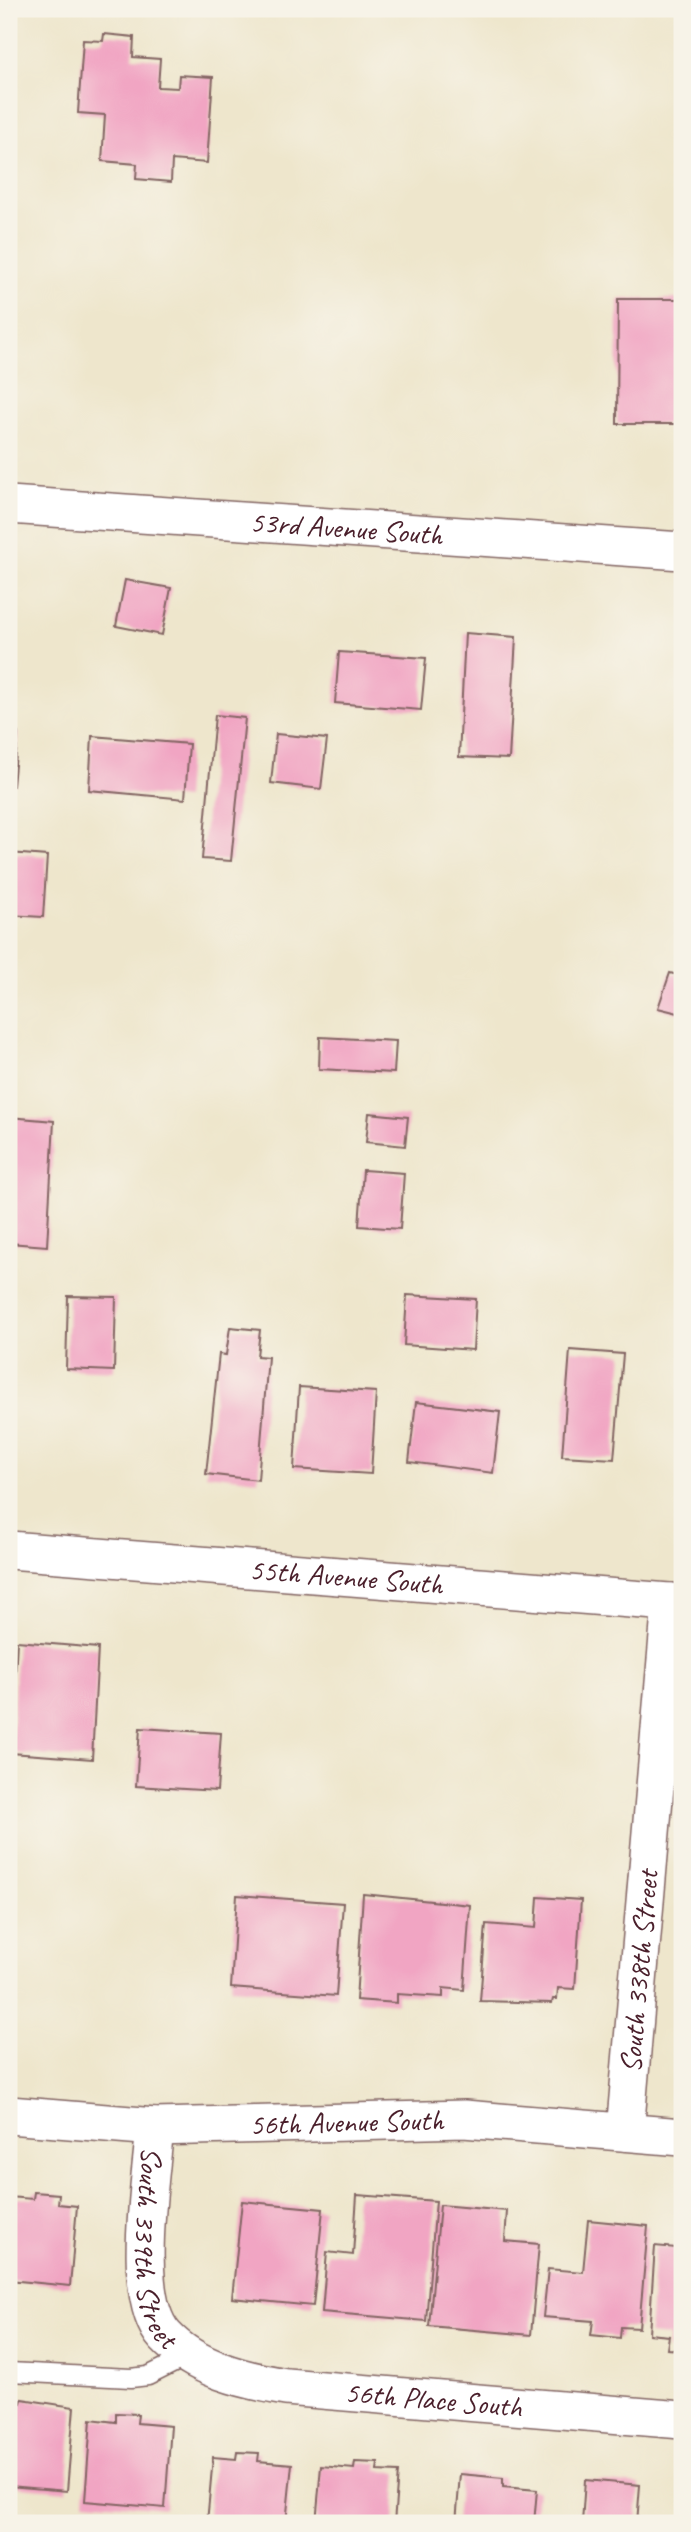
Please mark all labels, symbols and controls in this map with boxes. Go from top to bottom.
street label: 53rd Avenue South [249,503,445,554]
street label: 55th Avenue South [248,1550,445,1603]
street label: South 338th Street [611,1866,667,2074]
street label: 56th Avenue South [249,2101,445,2144]
street label: South 339th Street [126,2145,188,2359]
street label: 56th Place South [343,2373,524,2426]

